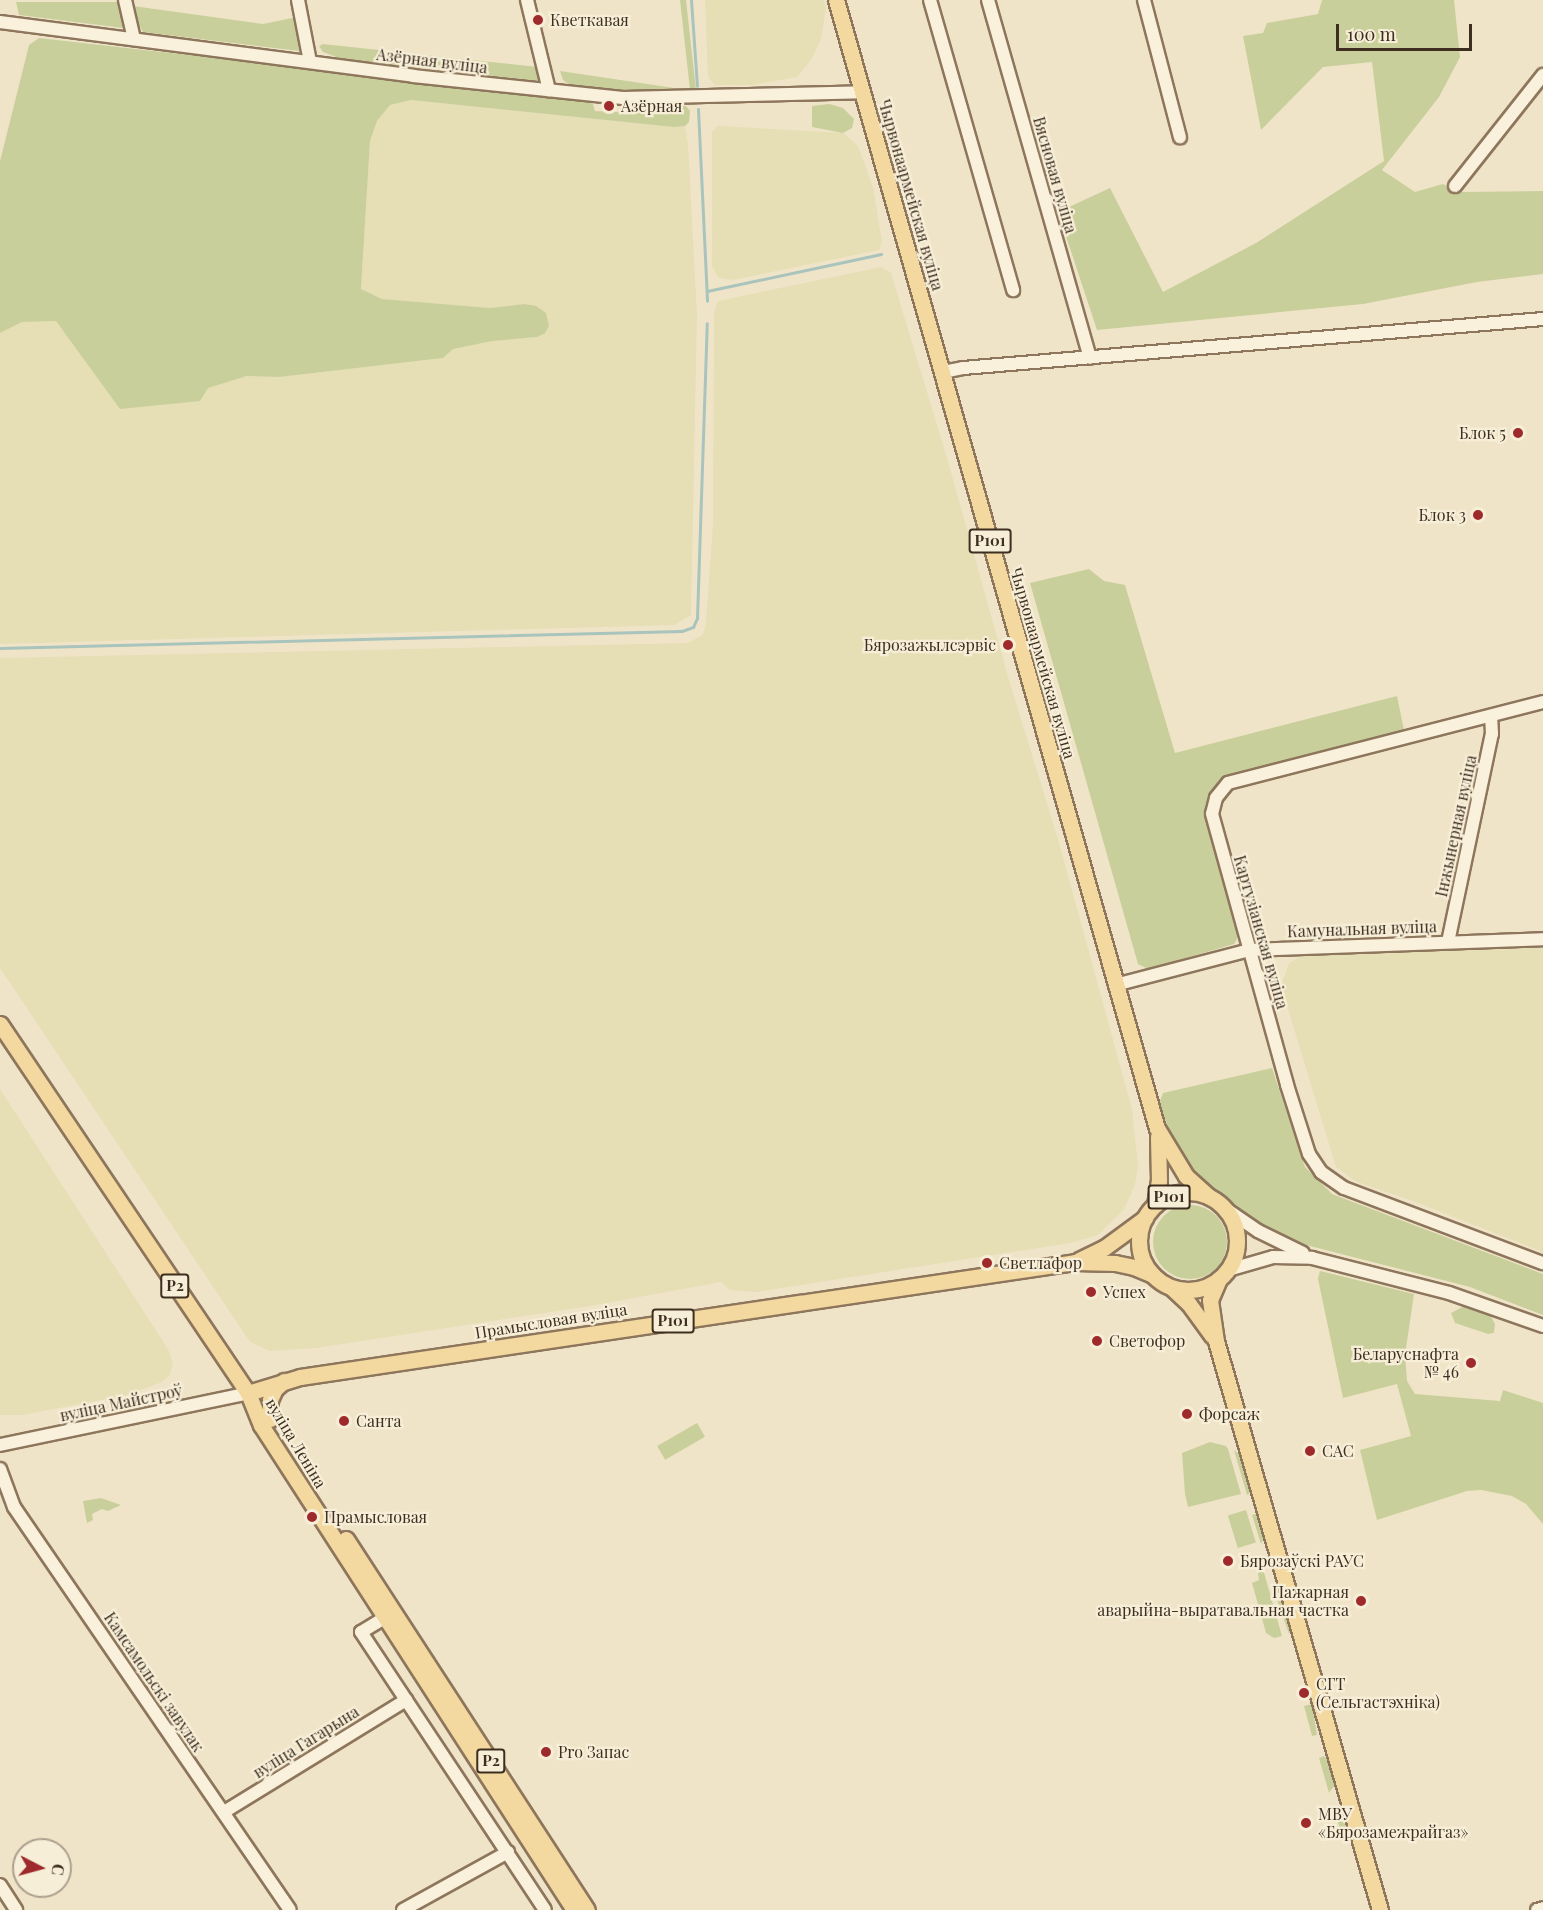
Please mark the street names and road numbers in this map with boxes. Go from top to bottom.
street label: Азёрная вуліца [375,45,489,77]
street label: Чырвонаармейская вуліца [874,97,948,293]
street label: Вясновая вуліца [1029,114,1081,236]
road number: Р101 [968,529,1012,553]
street label: Чырвонаармейская вуліца [1006,565,1080,761]
street label: Інжынерная вуліца [1432,753,1480,899]
street label: Картузіанская вуліца [1230,853,1292,1011]
street label: Камунальная вуліца [1287,917,1437,941]
road number: Р101 [1146,1185,1192,1209]
road number: Р2 [160,1274,190,1298]
street label: Прамысловая вуліца [474,1300,628,1342]
road number: Р101 [650,1309,696,1333]
street label: вуліца Майстроў [58,1381,184,1425]
street label: вуліца Леніна [262,1395,330,1491]
street label: Камсамольскі завулак [100,1608,208,1756]
street label: вуліца Гагарына [250,1702,362,1782]
road number: Р2 [476,1749,506,1773]

